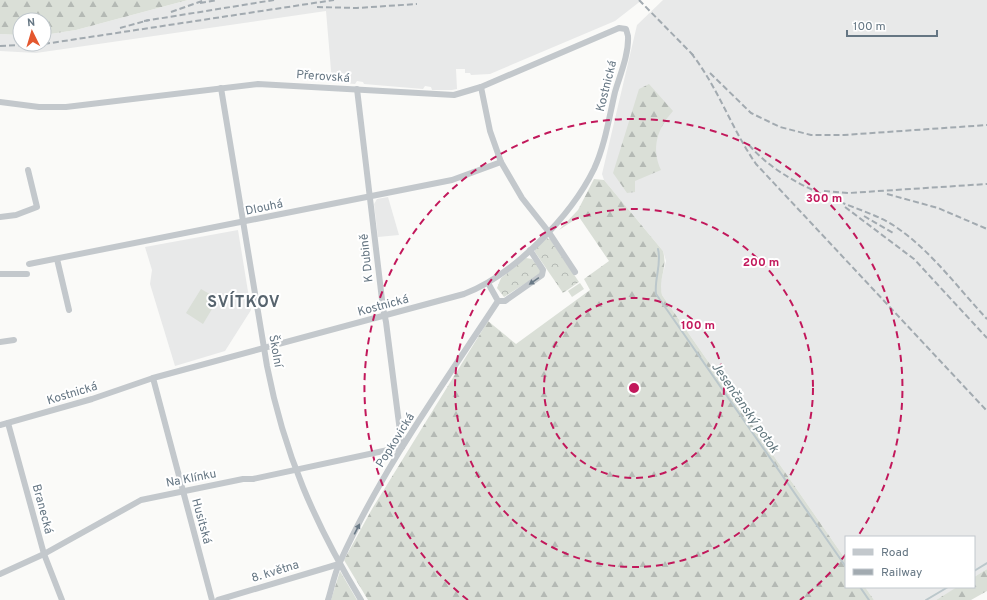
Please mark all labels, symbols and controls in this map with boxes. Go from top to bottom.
north arrow [12,12,52,52]
scale bar [847,12,937,38]
text: N [27,16,36,30]
text: 100 m [853,19,886,35]
street label: Kostnická [593,59,621,114]
street label: Přerovská [296,67,350,87]
text: 300 m [806,191,842,207]
street label: Dlouhá [244,196,284,220]
street label: K Dubině [356,233,378,283]
text: 200 m [743,255,779,271]
one-way arrow [529,277,540,285]
district label: SVÍTKOV [207,291,281,313]
street label: Kostnická [356,291,411,320]
text: 100 m [681,318,715,334]
street label: Školní [264,334,286,370]
water label: Jesenčanský potok [707,360,782,457]
street label: Kostnická [45,379,100,409]
centre of rings [627,381,641,395]
street label: Popkovická [373,410,419,471]
street label: Na Klínku [165,466,218,492]
street label: Branecká [28,483,56,536]
street label: Husitská [187,497,215,546]
one-way arrow [353,523,360,535]
legend [845,536,975,588]
text: Road [881,545,909,561]
street label: 8. května [250,557,301,587]
text: Railway [881,565,922,581]

